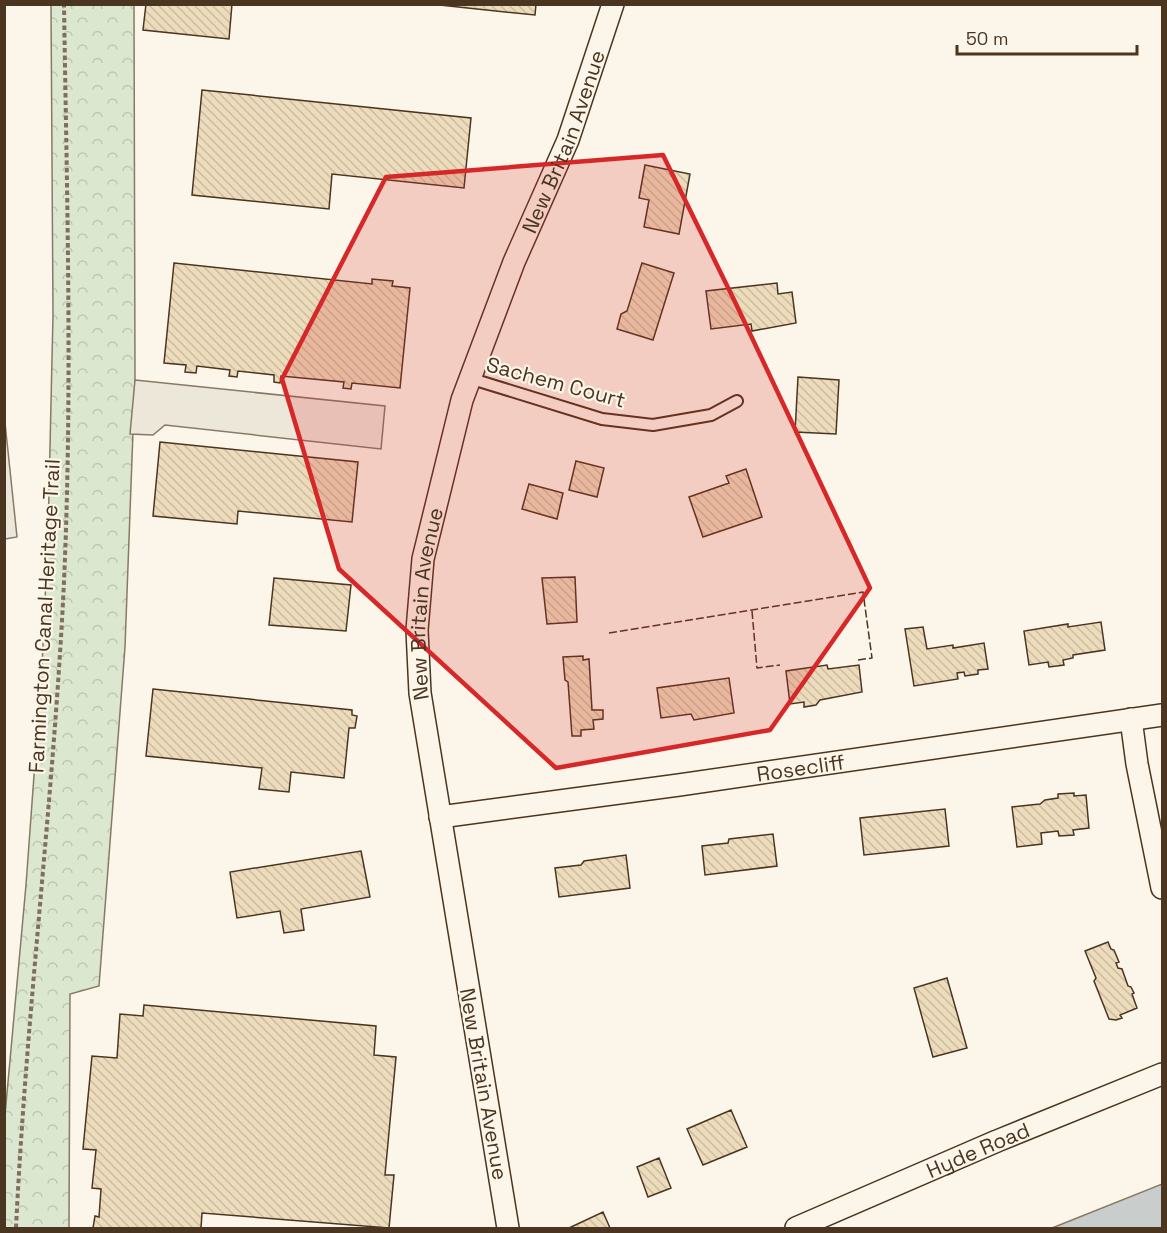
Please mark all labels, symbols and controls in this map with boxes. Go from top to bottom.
scale bar [957,18,1137,56]
text: 50 m [966,27,1008,50]
street label: New Britain Avenue [515,46,610,237]
street label: Sachem Court [484,350,628,414]
street label: Farmington Canal Heritage Trail [22,458,66,774]
street label: New Britain Avenue [404,505,449,703]
street label: Rosecliff [755,748,846,787]
street label: New Britain Avenue [454,986,514,1182]
street label: Hyde Road [922,1116,1033,1184]

